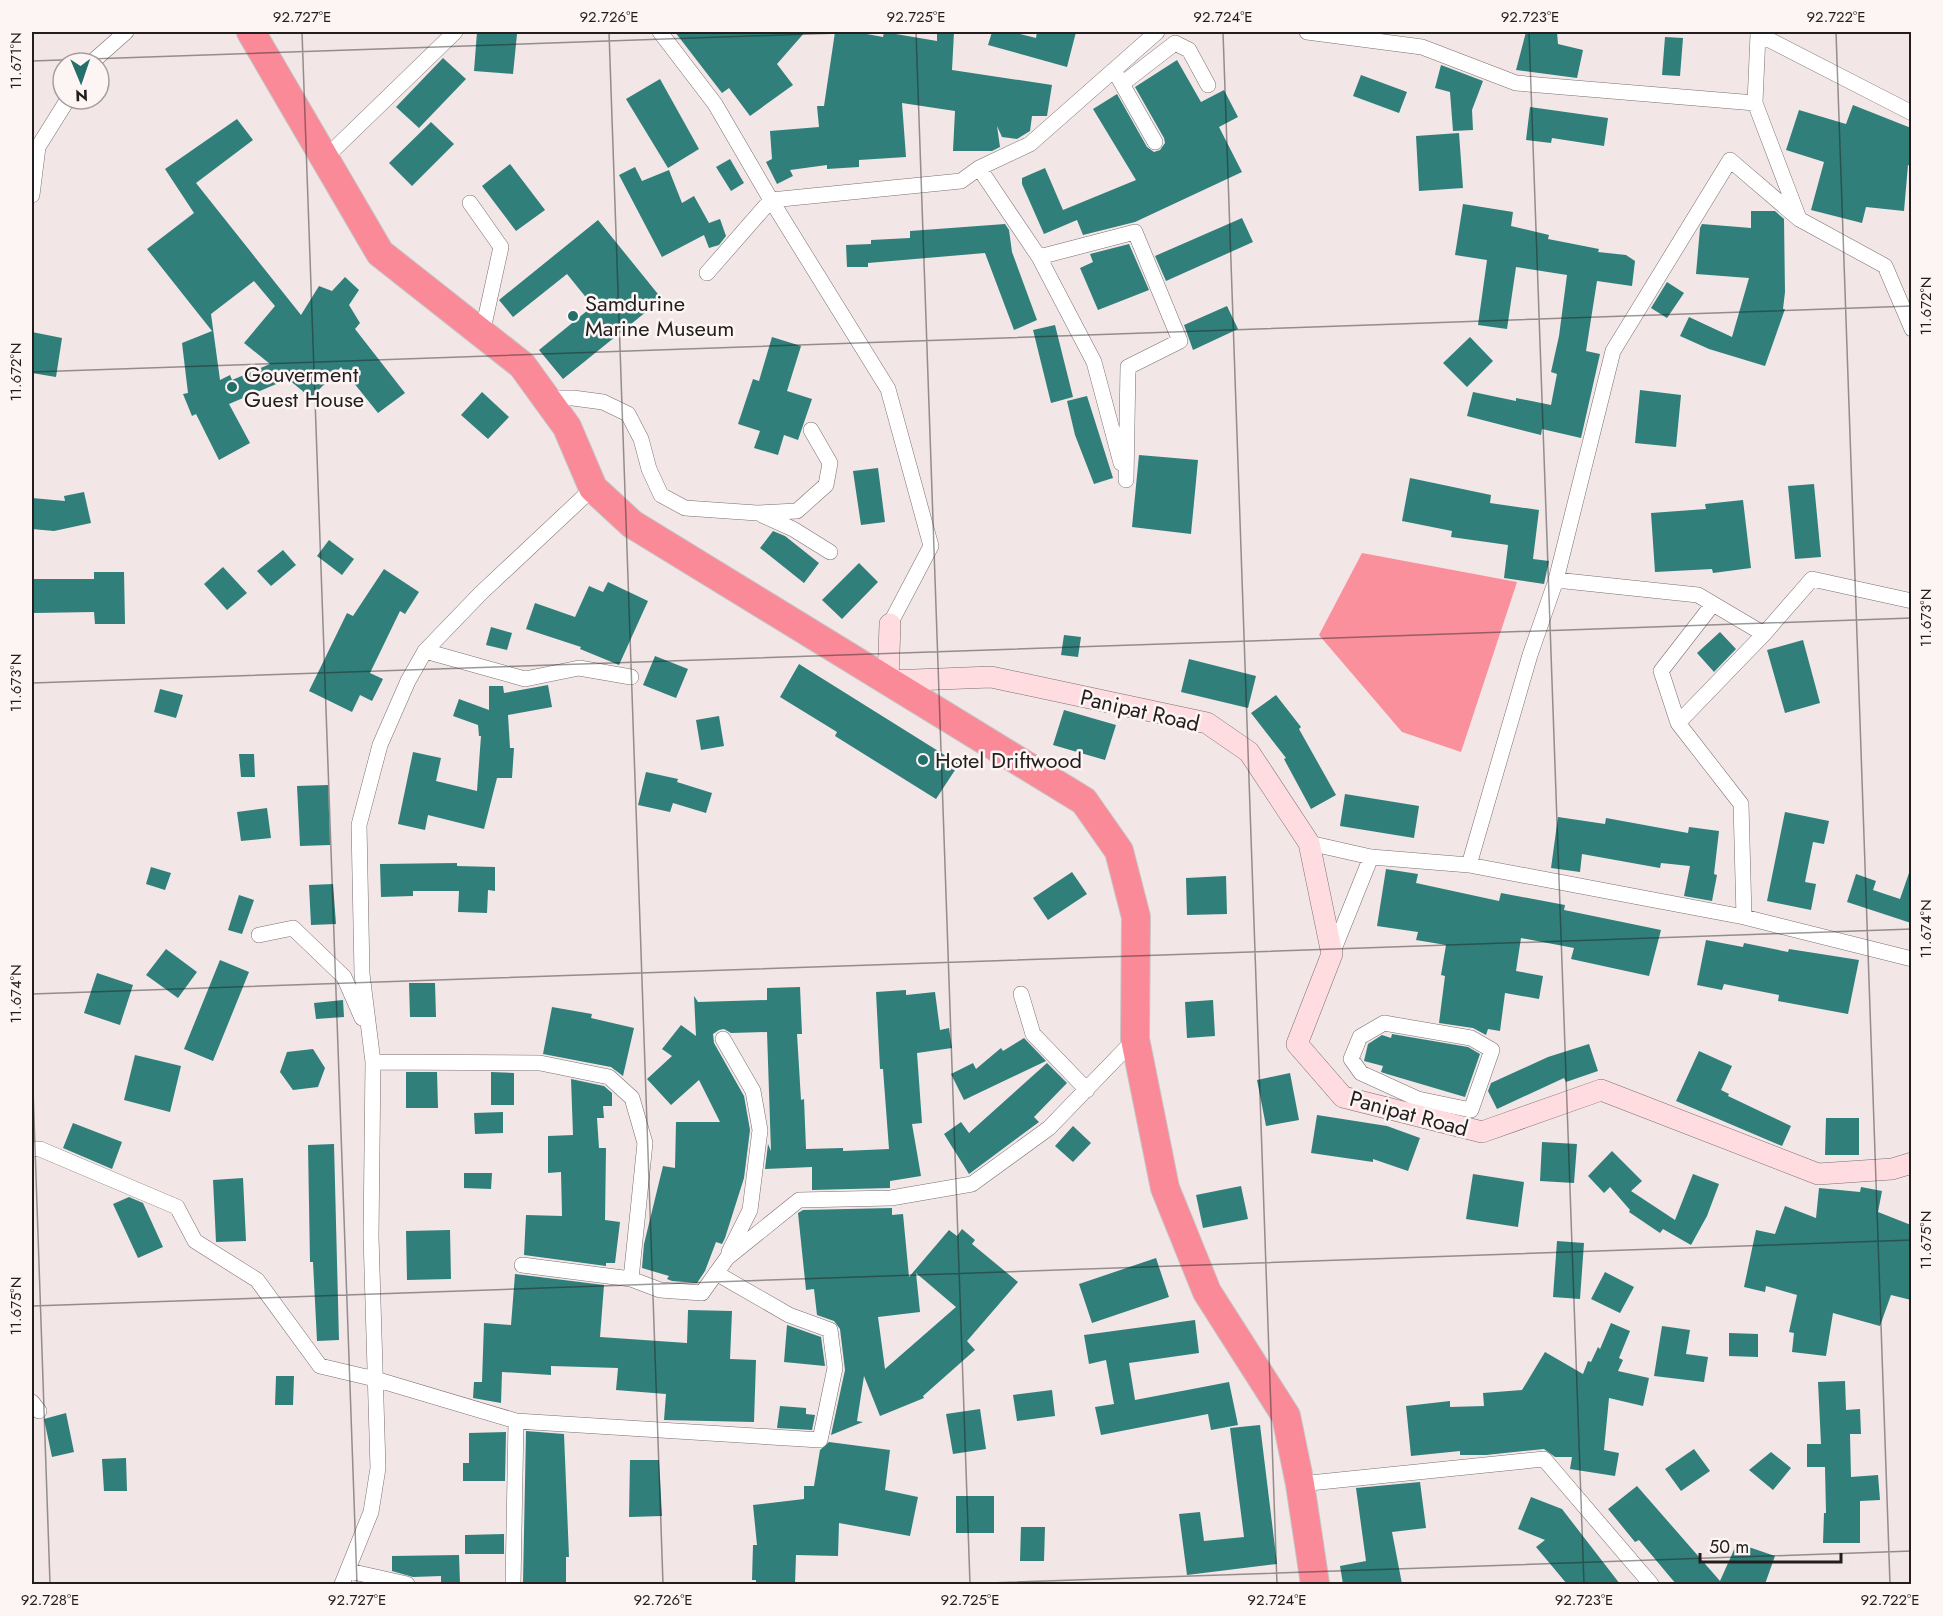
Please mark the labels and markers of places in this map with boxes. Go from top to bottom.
place label: Samdurine Marine Museum [585,287,734,344]
marker: Samdurine Marine Museum [566,309,580,323]
place label: Gouverment Guest House [244,358,364,415]
marker: Gouverment Guest House [225,380,239,394]
place label: Hotel Driftwood [935,744,1082,776]
marker: Hotel Driftwood [916,753,930,767]

